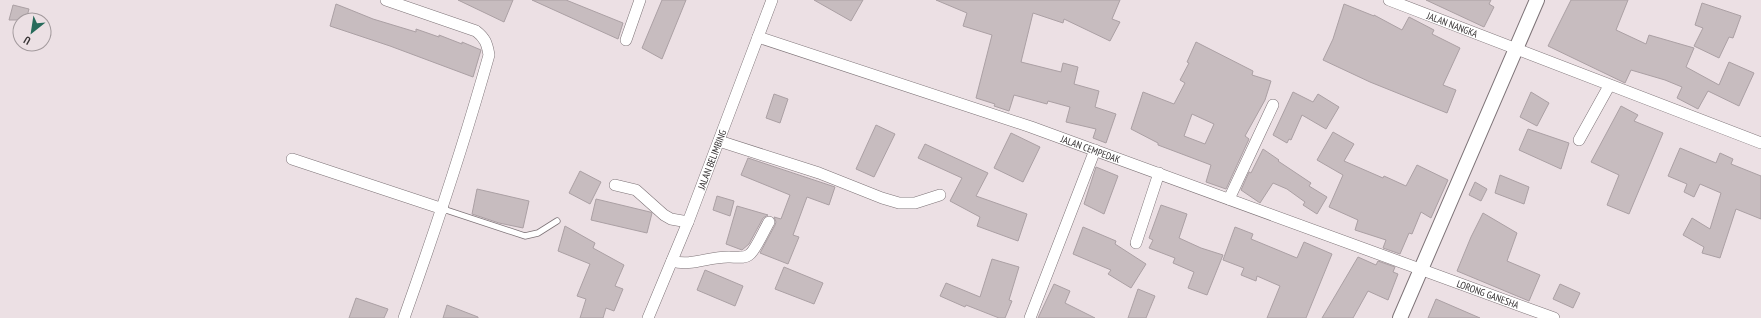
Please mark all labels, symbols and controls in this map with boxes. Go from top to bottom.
street label: JALAN NANGKA [1424,8,1480,40]
north arrow [12,12,52,52]
text: U [21,33,33,48]
street label: JALAN BELIMBING [694,128,729,192]
street label: JALAN CEMPEDAK [1058,132,1122,166]
street label: LORONG GANESHA [1455,277,1521,311]

